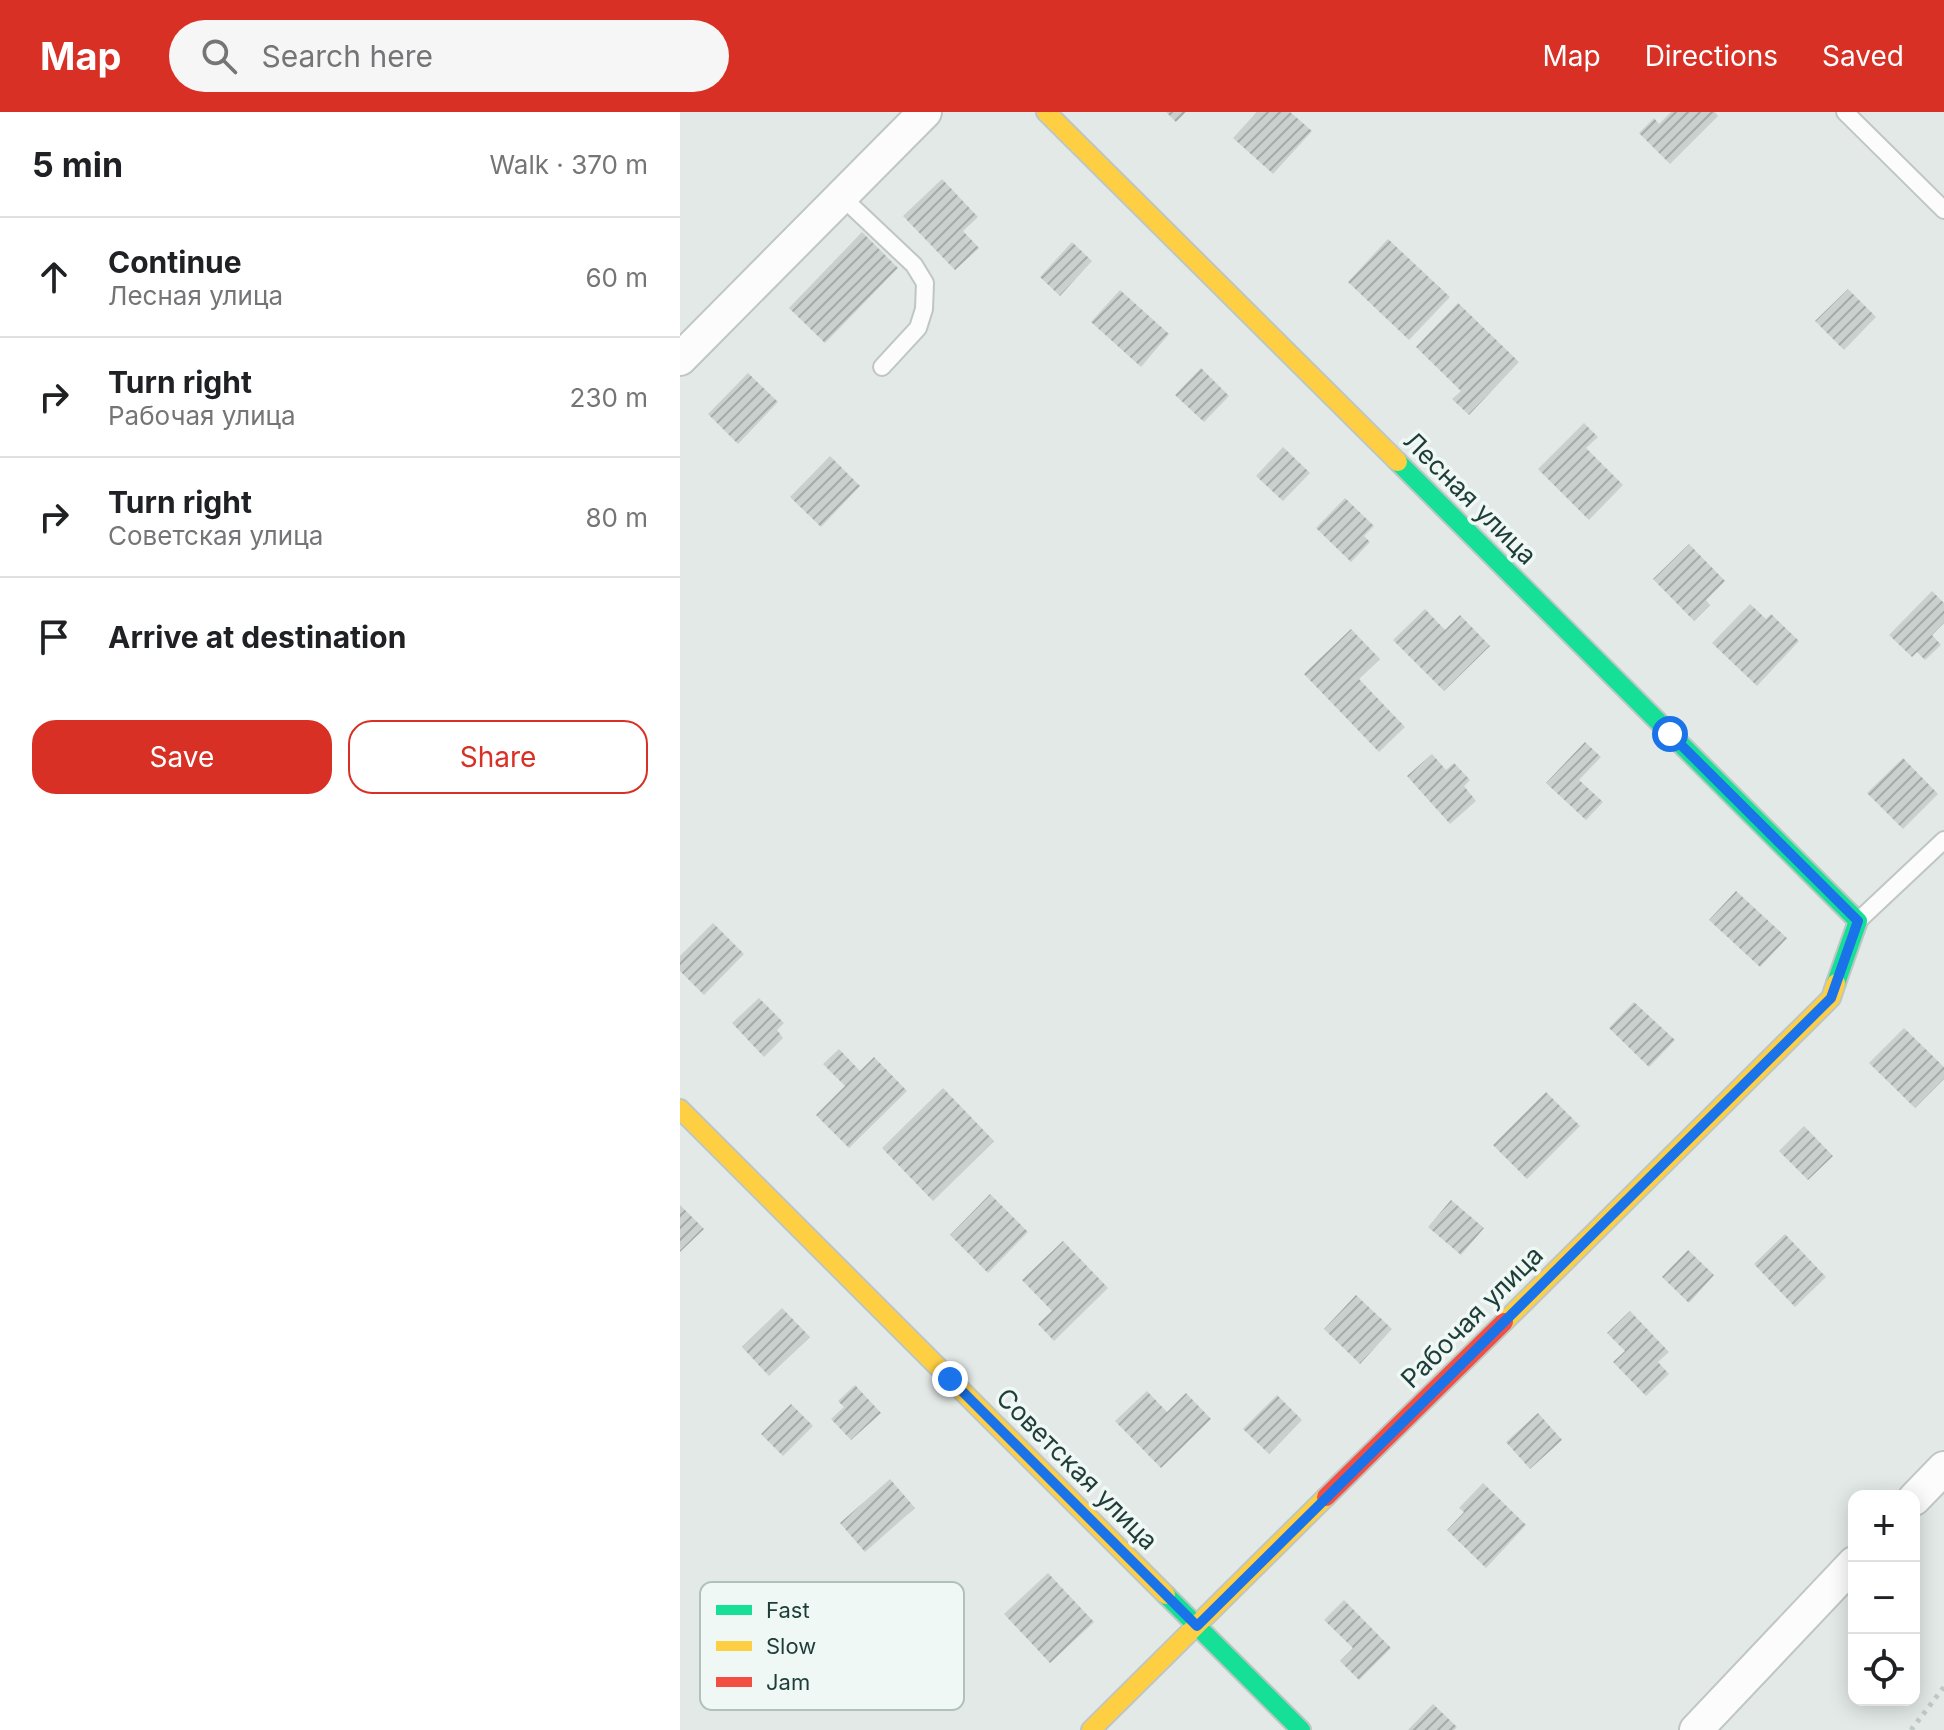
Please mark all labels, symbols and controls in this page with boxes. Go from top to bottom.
search box [169,20,729,92]
text: Map [40,33,121,79]
icon: search [197,34,241,78]
text: Search here [261,38,433,74]
text: Map [1542,39,1601,73]
text: Directions [1645,39,1778,73]
text: Saved [1822,39,1904,73]
text: 5 min [32,144,123,185]
text: Walk · 370 m [490,149,648,180]
text: Continue [108,244,242,280]
icon: ahead [32,255,76,299]
text: 60 m [585,262,648,293]
text: Лесная улица [108,280,283,311]
text: Turn right [108,364,252,400]
icon: right [32,375,76,419]
text: 230 m [570,382,648,413]
text: Рабочая улица [108,400,296,431]
street label: Лесная улица [1398,425,1543,570]
text: Turn right [108,484,252,520]
icon: right [32,495,76,539]
text: 80 m [585,502,648,533]
text: Советская улица [108,520,323,551]
icon: arrive [32,615,76,659]
text: Arrive at destination [108,619,406,655]
route start [1652,716,1688,752]
button: Save [32,720,332,794]
button: Share [348,720,648,794]
street label: Рабочая улица [1394,1239,1549,1394]
route end [932,1361,968,1397]
street label: Советская улица [990,1382,1164,1556]
map controls [1848,1490,1920,1706]
button: + [1848,1490,1920,1562]
button: − [1848,1562,1920,1634]
legend [700,1582,964,1710]
text: Fast [766,1597,810,1623]
text: Slow [766,1633,816,1659]
button: locate [1848,1634,1920,1706]
text: Jam [766,1669,810,1695]

